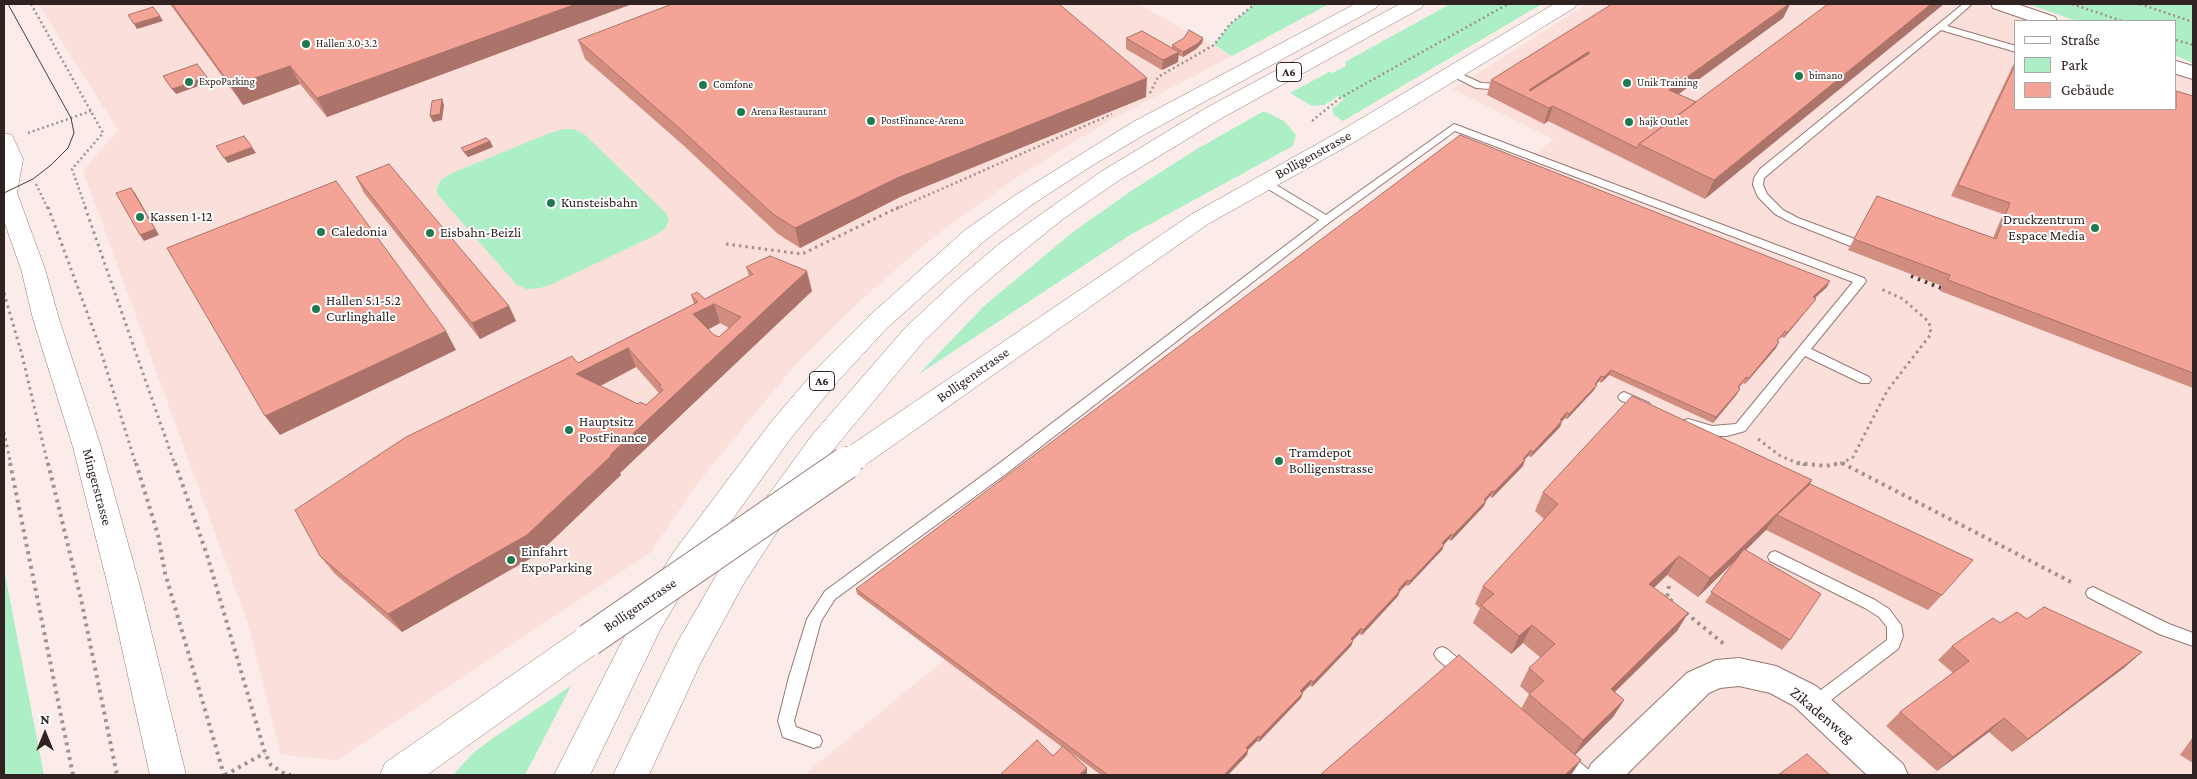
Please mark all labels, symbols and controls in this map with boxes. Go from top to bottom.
legend [2014,20,2177,110]
text: Straße [2061,32,2100,48]
place label: Hallen 3.0-3.2 [316,37,377,51]
marker: Hallen 3.0-3.2 [300,38,312,50]
text: Park [2061,57,2088,73]
road number: A6 [1276,62,1302,82]
place label: bimano [1809,69,1843,83]
marker: bimano [1793,70,1805,82]
place label: ExpoParking [199,75,255,89]
marker: ExpoParking [183,76,195,88]
place label: Unik Training [1637,76,1698,90]
marker: Unik Training [1621,77,1633,89]
place label: Comfone [713,78,753,92]
marker: Comfone [697,79,709,91]
text: Gebäude [2061,82,2114,98]
place label: Arena Restaurant [751,105,827,119]
marker: Arena Restaurant [735,106,747,118]
place label: PostFinance-Arena [881,114,964,128]
marker: PostFinance-Arena [865,115,877,127]
place label: hajk Outlet [1639,115,1688,129]
marker: hajk Outlet [1623,116,1635,128]
street label: Bolligenstrasse [1272,127,1354,183]
place label: Kunsteisbahn [561,195,638,211]
marker: Kunsteisbahn [545,197,557,209]
place label: Kassen 1-12 [150,209,213,225]
marker: Kassen 1-12 [134,211,146,223]
place label: Druckzentrum Espace Media [2003,212,2085,244]
marker: Druckzentrum Espace Media [2089,222,2101,234]
place label: Caledonia [331,224,387,240]
place label: Eisbahn-Beizli [440,225,521,241]
marker: Caledonia [315,226,327,238]
marker: Eisbahn-Beizli [424,227,436,239]
place label: Hallen 5.1-5.2 Curlinghalle [326,293,401,326]
marker: Hallen 5.1-5.2 Curlinghalle [310,303,322,315]
street label: Bolligenstrasse [934,344,1012,406]
road number: A6 [810,372,834,391]
place label: Hauptsitz PostFinance [579,414,647,447]
marker: Hauptsitz PostFinance [563,424,575,436]
place label: Tramdepot Bolligenstrasse [1289,445,1373,478]
street label: Mingerstrasse [79,447,115,527]
marker: Tramdepot Bolligenstrasse [1273,455,1285,467]
place label: Einfahrt ExpoParking [521,544,592,576]
marker: Einfahrt ExpoParking [505,554,517,566]
street label: Bolligenstrasse [600,574,680,636]
street label: Zikadenweg [1786,683,1858,747]
north arrow [20,709,70,759]
text: N [40,711,50,727]

